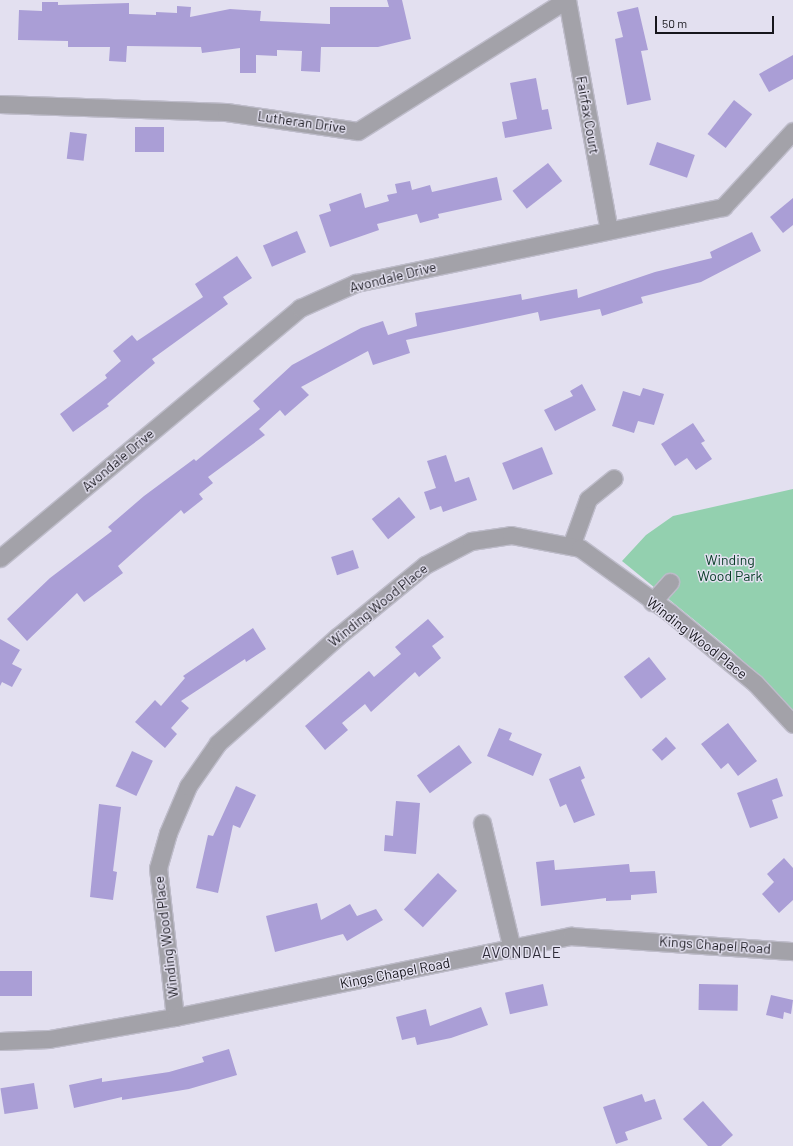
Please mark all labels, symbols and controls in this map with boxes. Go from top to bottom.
scale bar [657,8,776,34]
text: 50 m [662,16,687,30]
street label: Fairfax Court [573,75,603,155]
street label: Lutheran Drive [257,107,347,137]
street label: Avondale Drive [348,258,438,296]
street label: Avondale Drive [78,425,158,495]
park label: Winding Wood Park [698,552,762,584]
street label: Winding Wood Place [325,560,431,650]
street label: Winding Wood Place [643,594,751,682]
street label: Winding Wood Place [150,875,182,999]
street label: Kings Chapel Road [659,933,771,957]
district label: AVONDALE [482,944,562,962]
street label: Kings Chapel Road [338,954,452,992]

